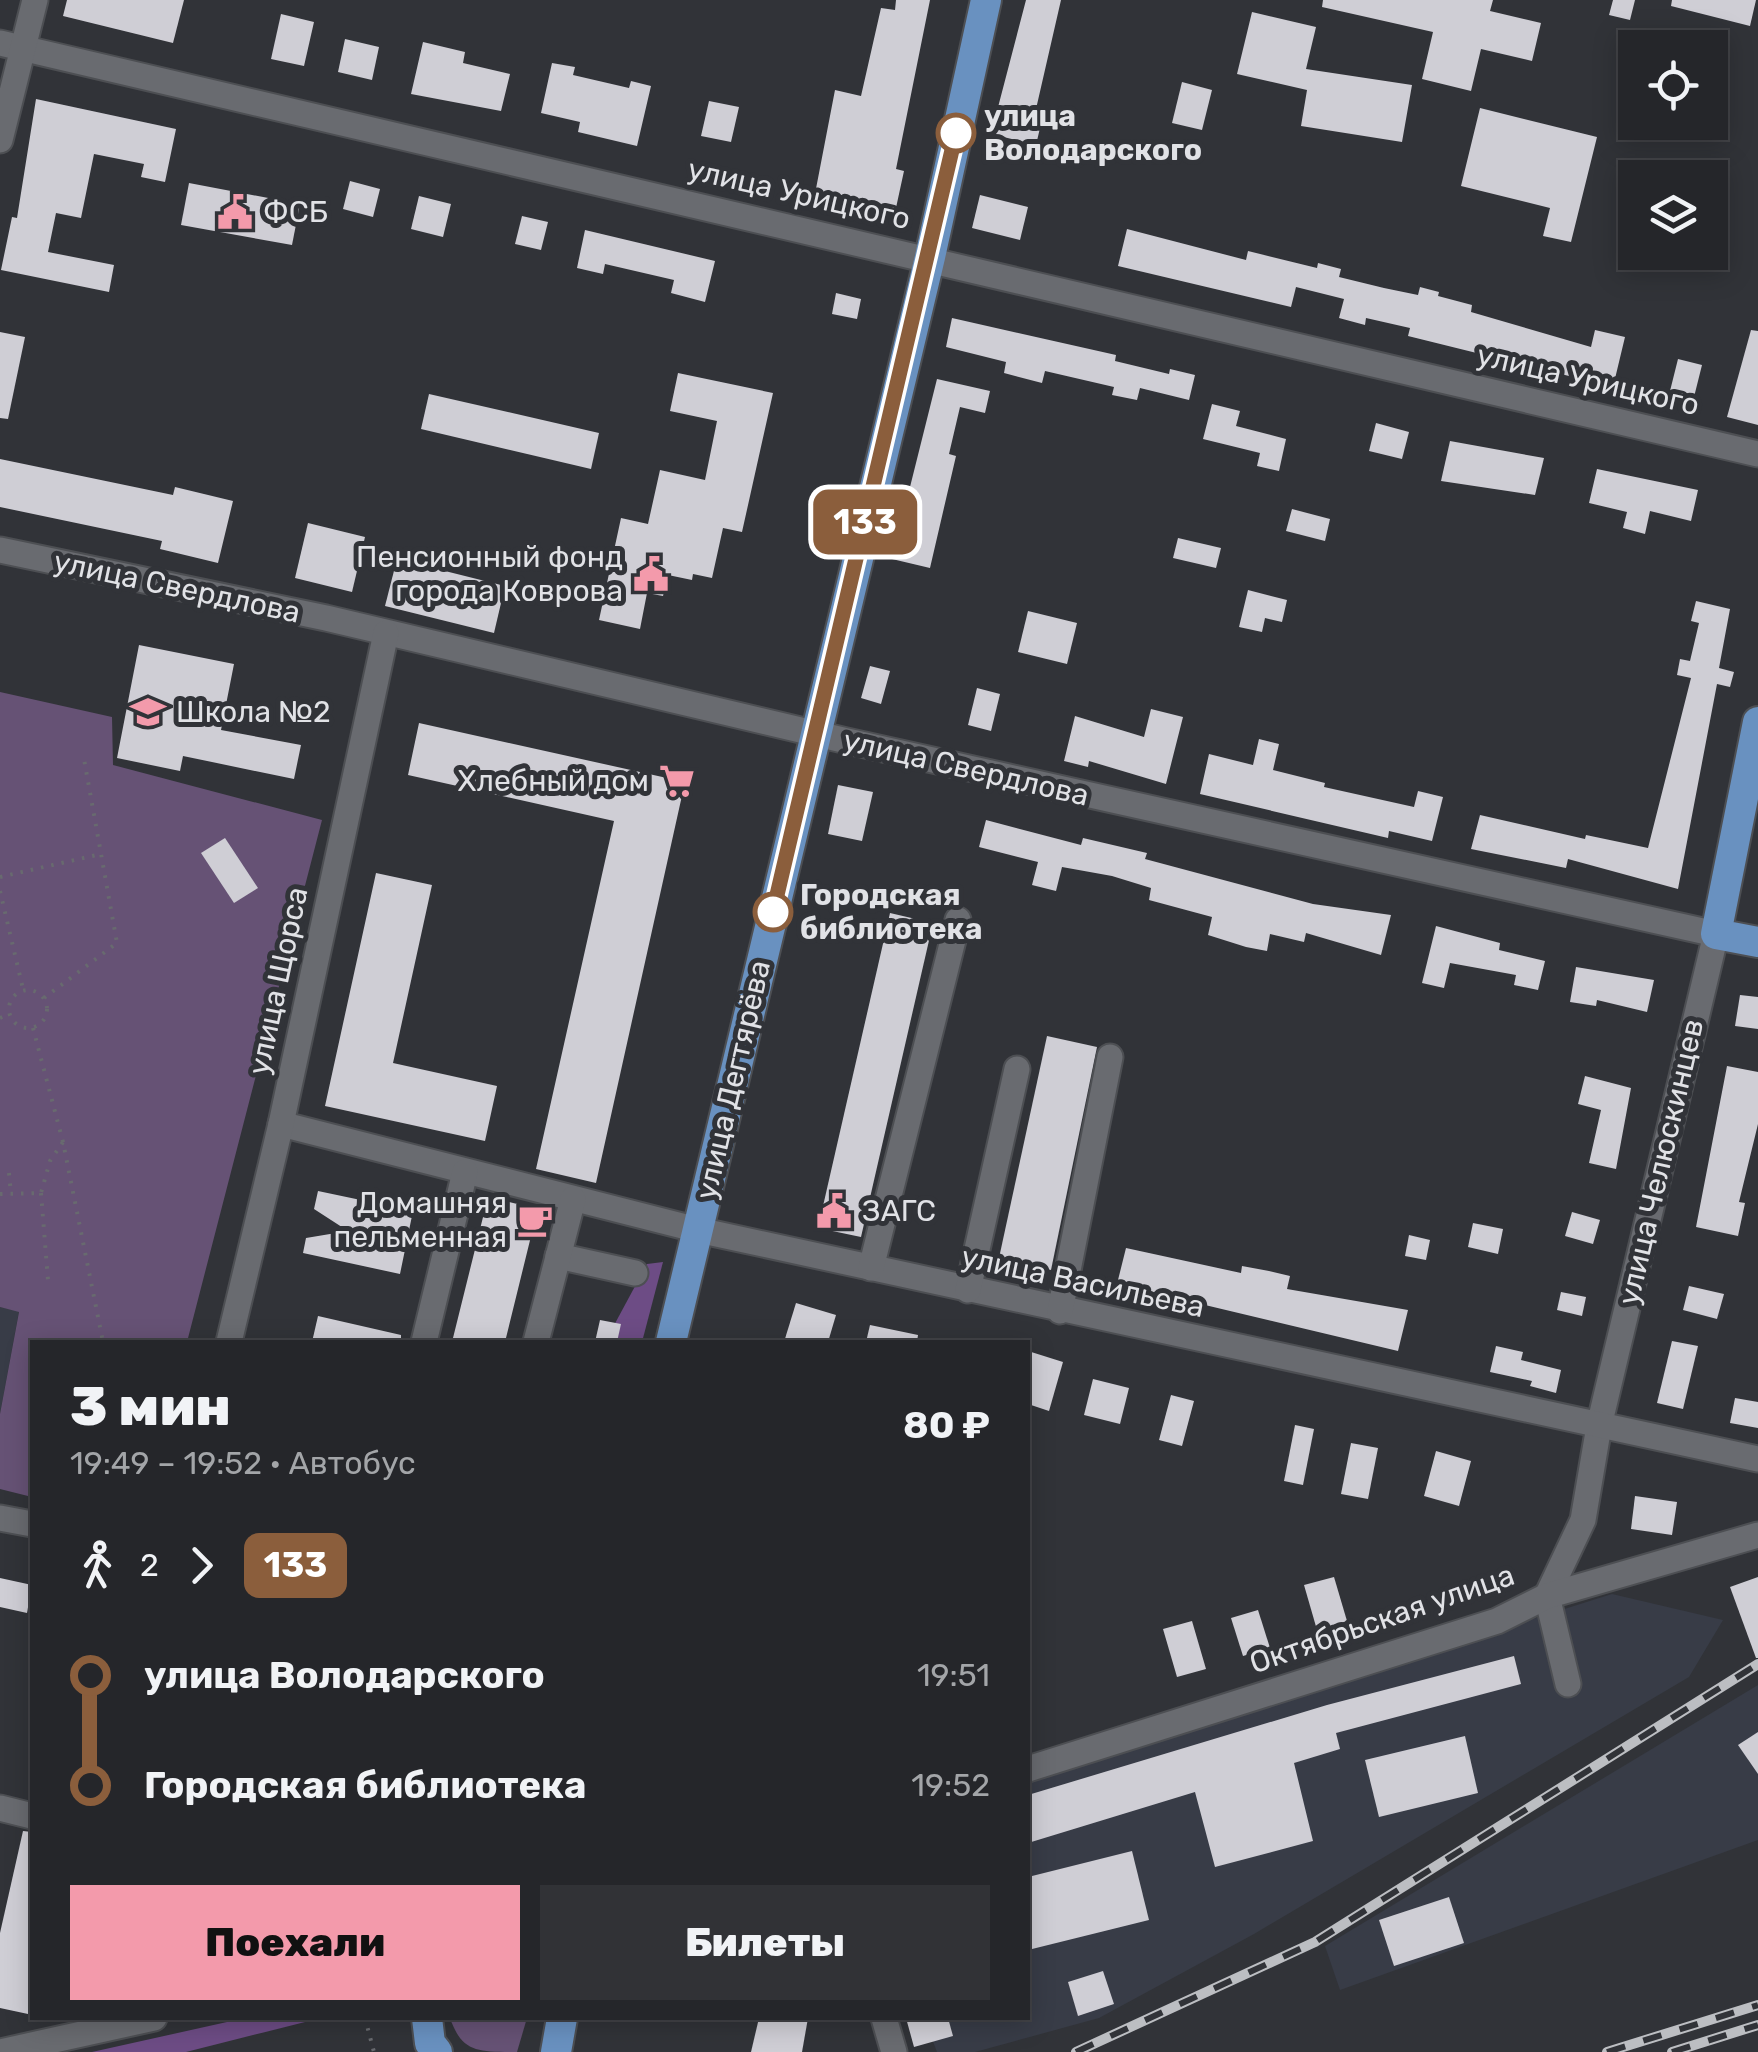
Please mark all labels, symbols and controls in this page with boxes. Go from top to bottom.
map controls [1618,30,1728,270]
button: locate [1618,30,1728,140]
place label: улица Володарского [984,98,1202,168]
marker: улица Володарского [937,114,975,152]
street label: улица Урицкого [684,151,914,237]
button: layers [1618,160,1728,270]
public building icon: ФСБ [216,193,254,231]
place label: ФСБ [263,194,328,230]
street label: улица Урицкого [1473,337,1703,423]
line badge: 133 [808,490,922,554]
text: 133 [833,501,897,543]
place label: Пенсионный фонд города Коврова [356,539,623,609]
street label: улица Свердлова [50,543,304,631]
public building icon: Пенсионный фонд города Коврова [632,555,670,593]
school or university icon: Школа №2 [129,693,167,731]
place label: Школа №2 [176,694,331,730]
street label: улица Свердлова [840,722,1092,814]
supermarket icon: Хлебный дом [658,762,696,800]
place label: Хлебный дом [458,763,649,799]
place label: Городская библиотека [800,877,982,947]
street label: улица Щорса [241,884,315,1078]
marker: Городская библиотека [754,893,792,931]
street label: улица Дегтярёва [688,957,778,1203]
street label: улица Челюскинцев [1611,1015,1711,1309]
place label: Домашняя пельменная [333,1185,507,1255]
public building icon: ЗАГС [815,1192,853,1230]
place label: ЗАГС [862,1193,936,1229]
cafe icon: Домашняя пельменная [516,1201,554,1239]
street label: улица Васильева [958,1239,1208,1325]
text: 3 мин [70,1374,231,1439]
text: 80 ₽ [903,1402,990,1448]
text: 19:49 – 19:52 · Автобус [70,1444,416,1482]
icon: walk [70,1538,125,1593]
icon: forward [174,1538,229,1593]
text: 133 [264,1544,327,1586]
text: 2 [140,1546,159,1584]
street label: Октябрьская улица [1245,1557,1519,1681]
text: улица Володарского [144,1652,545,1698]
text: 19:51 [917,1656,990,1694]
text: Городская библиотека [144,1762,587,1808]
text: 19:52 [911,1766,990,1804]
button: Поехали [70,1885,520,2000]
button: Билеты [540,1885,990,2000]

